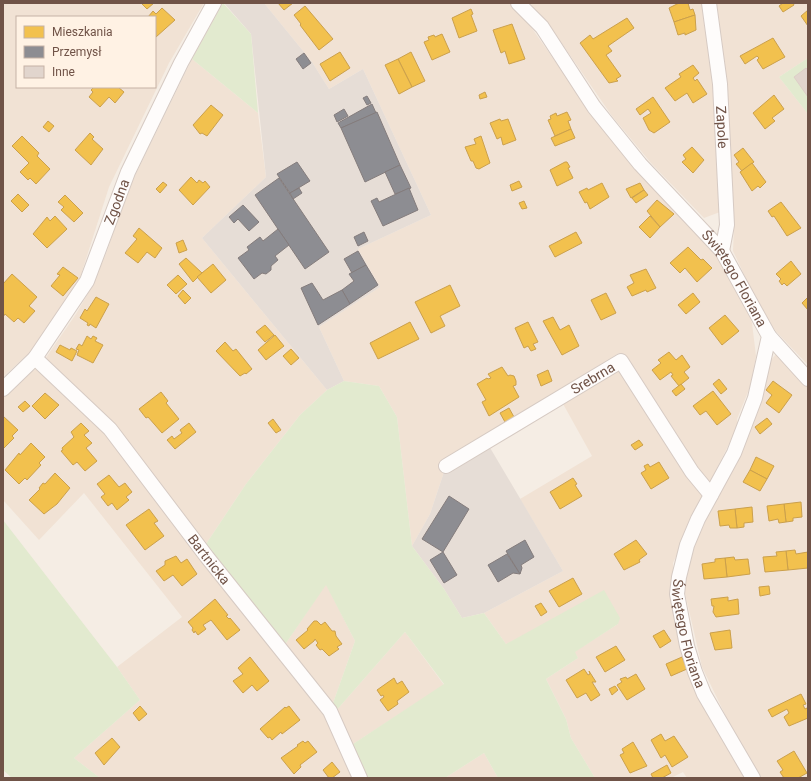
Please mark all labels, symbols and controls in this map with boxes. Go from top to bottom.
legend [16,16,156,88]
text: Mieszkania [52,25,113,39]
text: Przemysł [52,45,102,59]
text: Inne [52,65,75,79]
street label: Zapole [713,105,731,149]
street label: Zgodna [101,177,133,227]
street label: Świętego Floriana [698,226,770,330]
street label: Srebrna [568,359,617,397]
street label: Bartnicka [185,531,234,588]
street label: Świętego Floriana [669,578,709,690]

